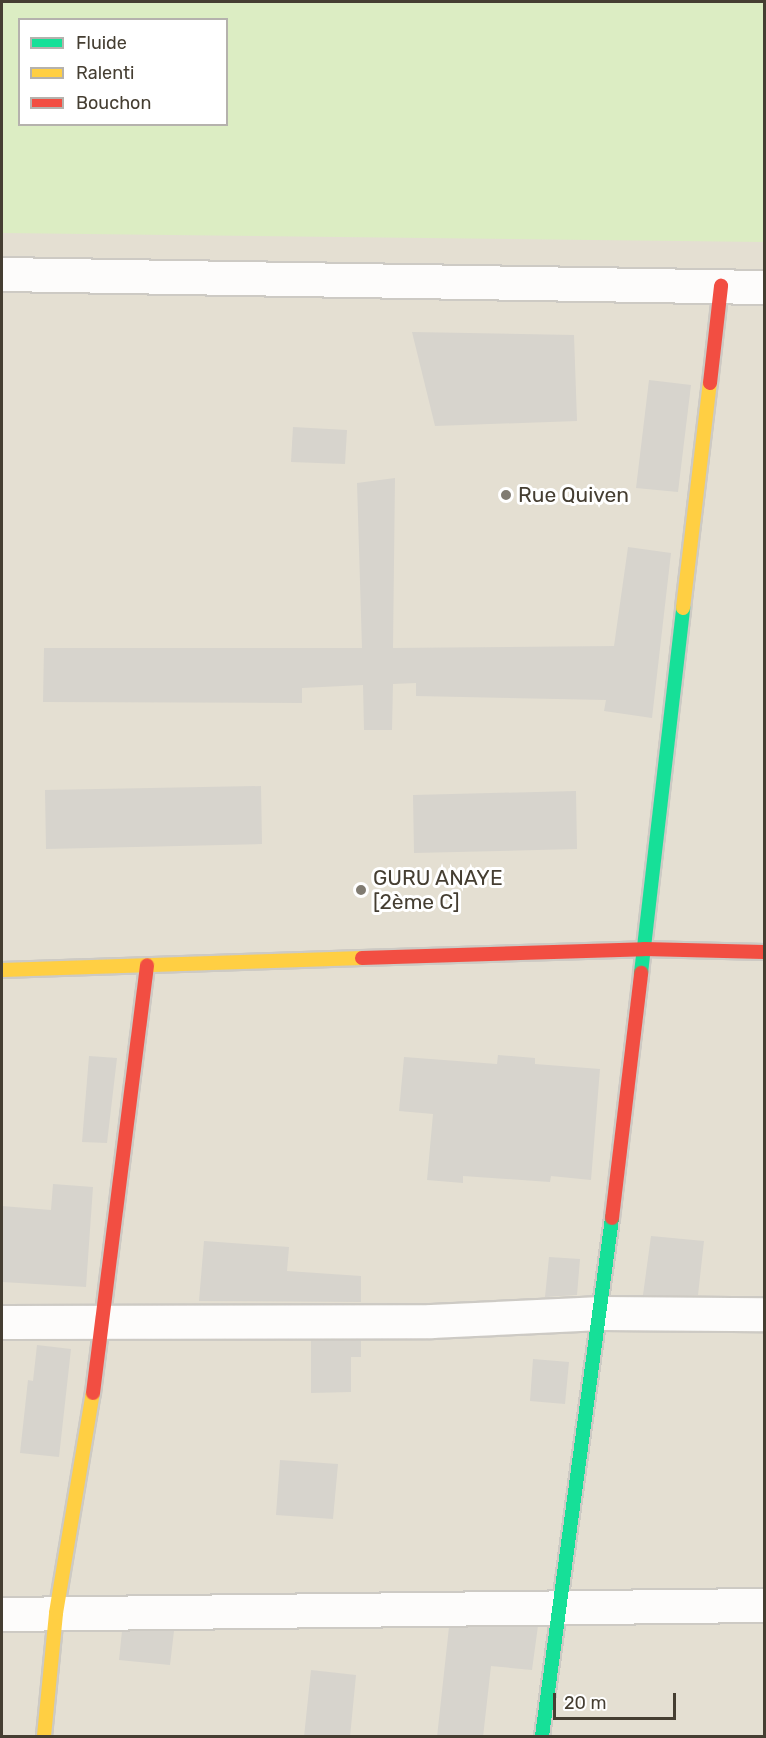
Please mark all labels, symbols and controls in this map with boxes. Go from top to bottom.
legend [18,18,228,126]
text: Fluide [76,32,127,54]
text: Ralenti [76,62,134,84]
text: Bouchon [76,92,151,114]
place label: Rue Quiven [518,482,629,508]
marker: Rue Quiven [499,488,513,502]
place label: GURU ANAYE [2ème C] [373,865,503,915]
marker: GURU ANAYE [2ème C] [354,883,368,897]
scale bar [556,1681,679,1719]
text: 20 m [564,1692,606,1714]

